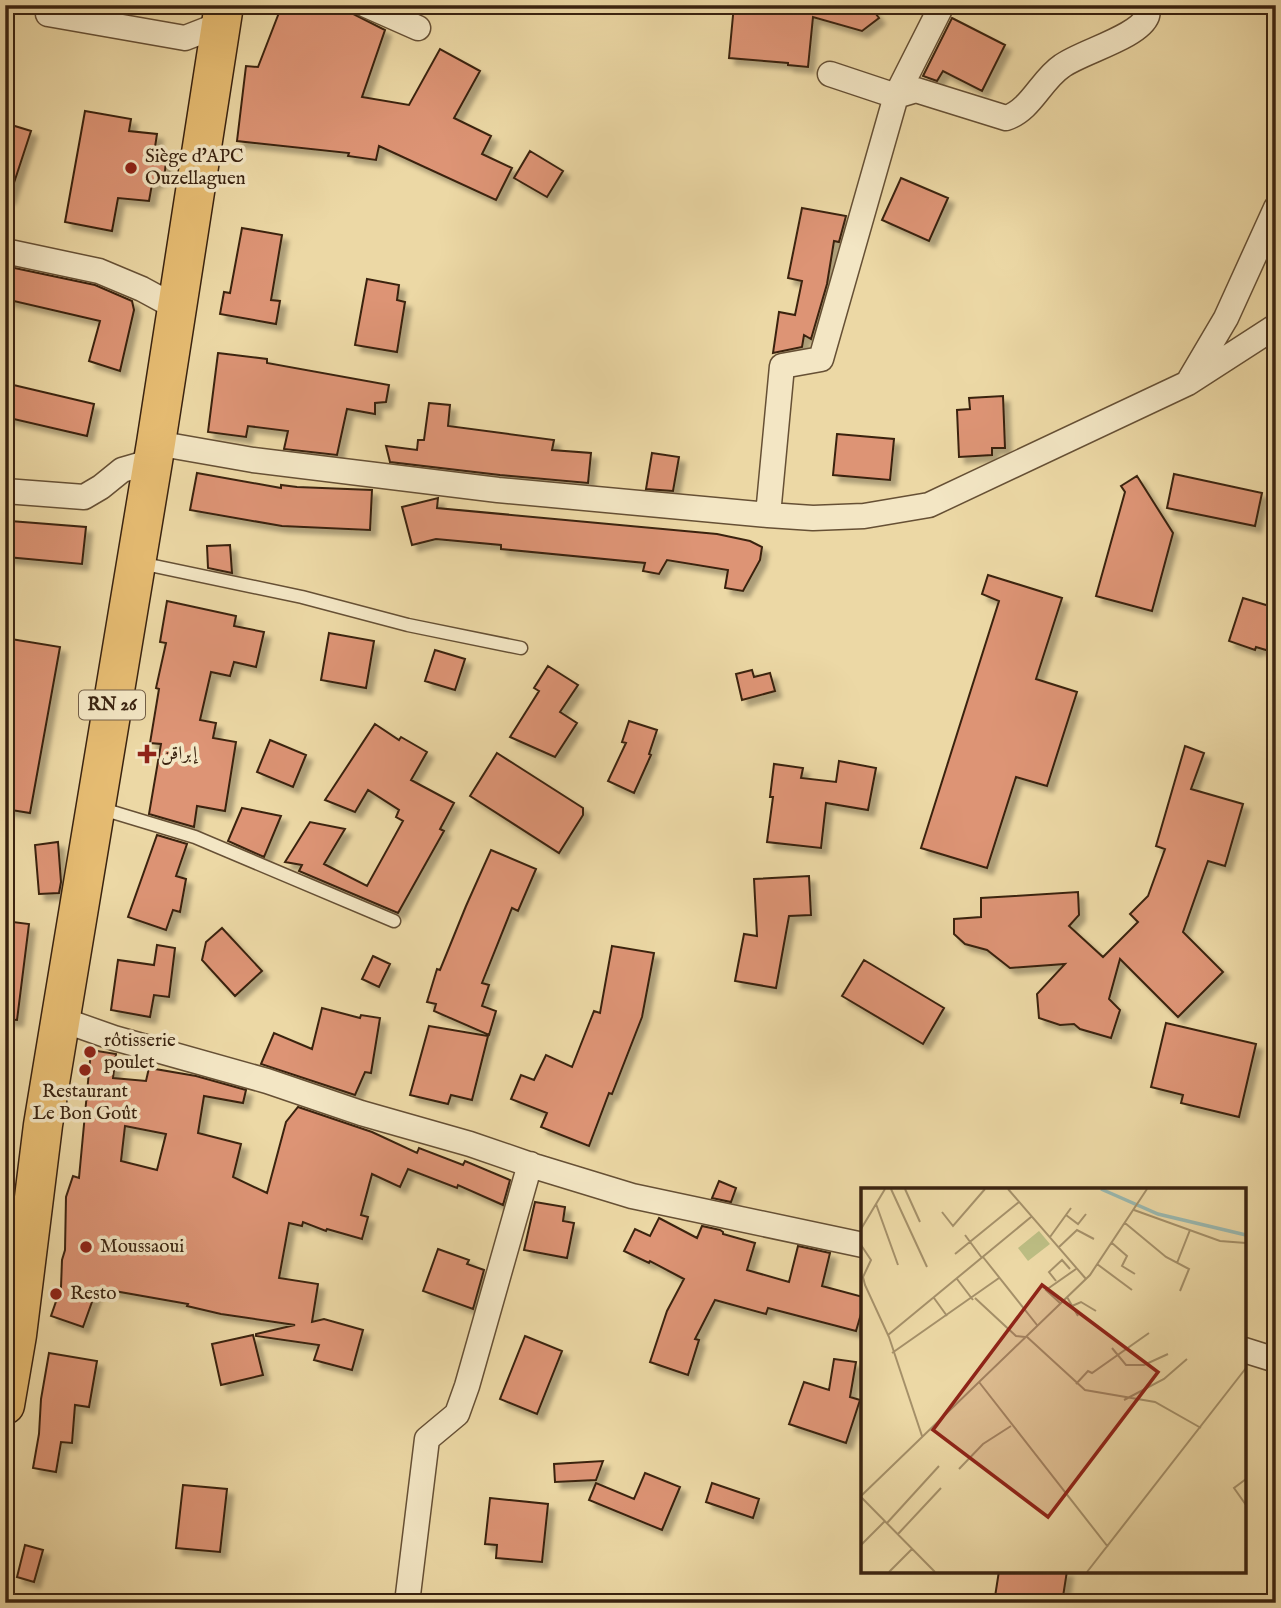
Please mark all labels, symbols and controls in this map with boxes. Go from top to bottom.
place label: Siège d'APC Ouzellaguen [145,145,246,191]
marker: Siège d'APC Ouzellaguen [123,160,139,176]
road number: RN 26 [79,690,145,720]
place label: إبراقن [161,742,199,766]
marker: إبراقن [139,746,155,762]
place label: rôtisserie poulet [104,1029,176,1075]
marker: rôtisserie poulet [82,1044,98,1060]
marker: Restaurant Le Bon Goût [77,1062,93,1078]
place label: Restaurant Le Bon Goût [32,1080,138,1126]
inset map [861,1188,1246,1573]
place label: Moussaoui [100,1235,184,1259]
marker: Moussaoui [78,1239,94,1255]
place label: Resto [70,1282,116,1306]
marker: Resto [48,1286,64,1302]

